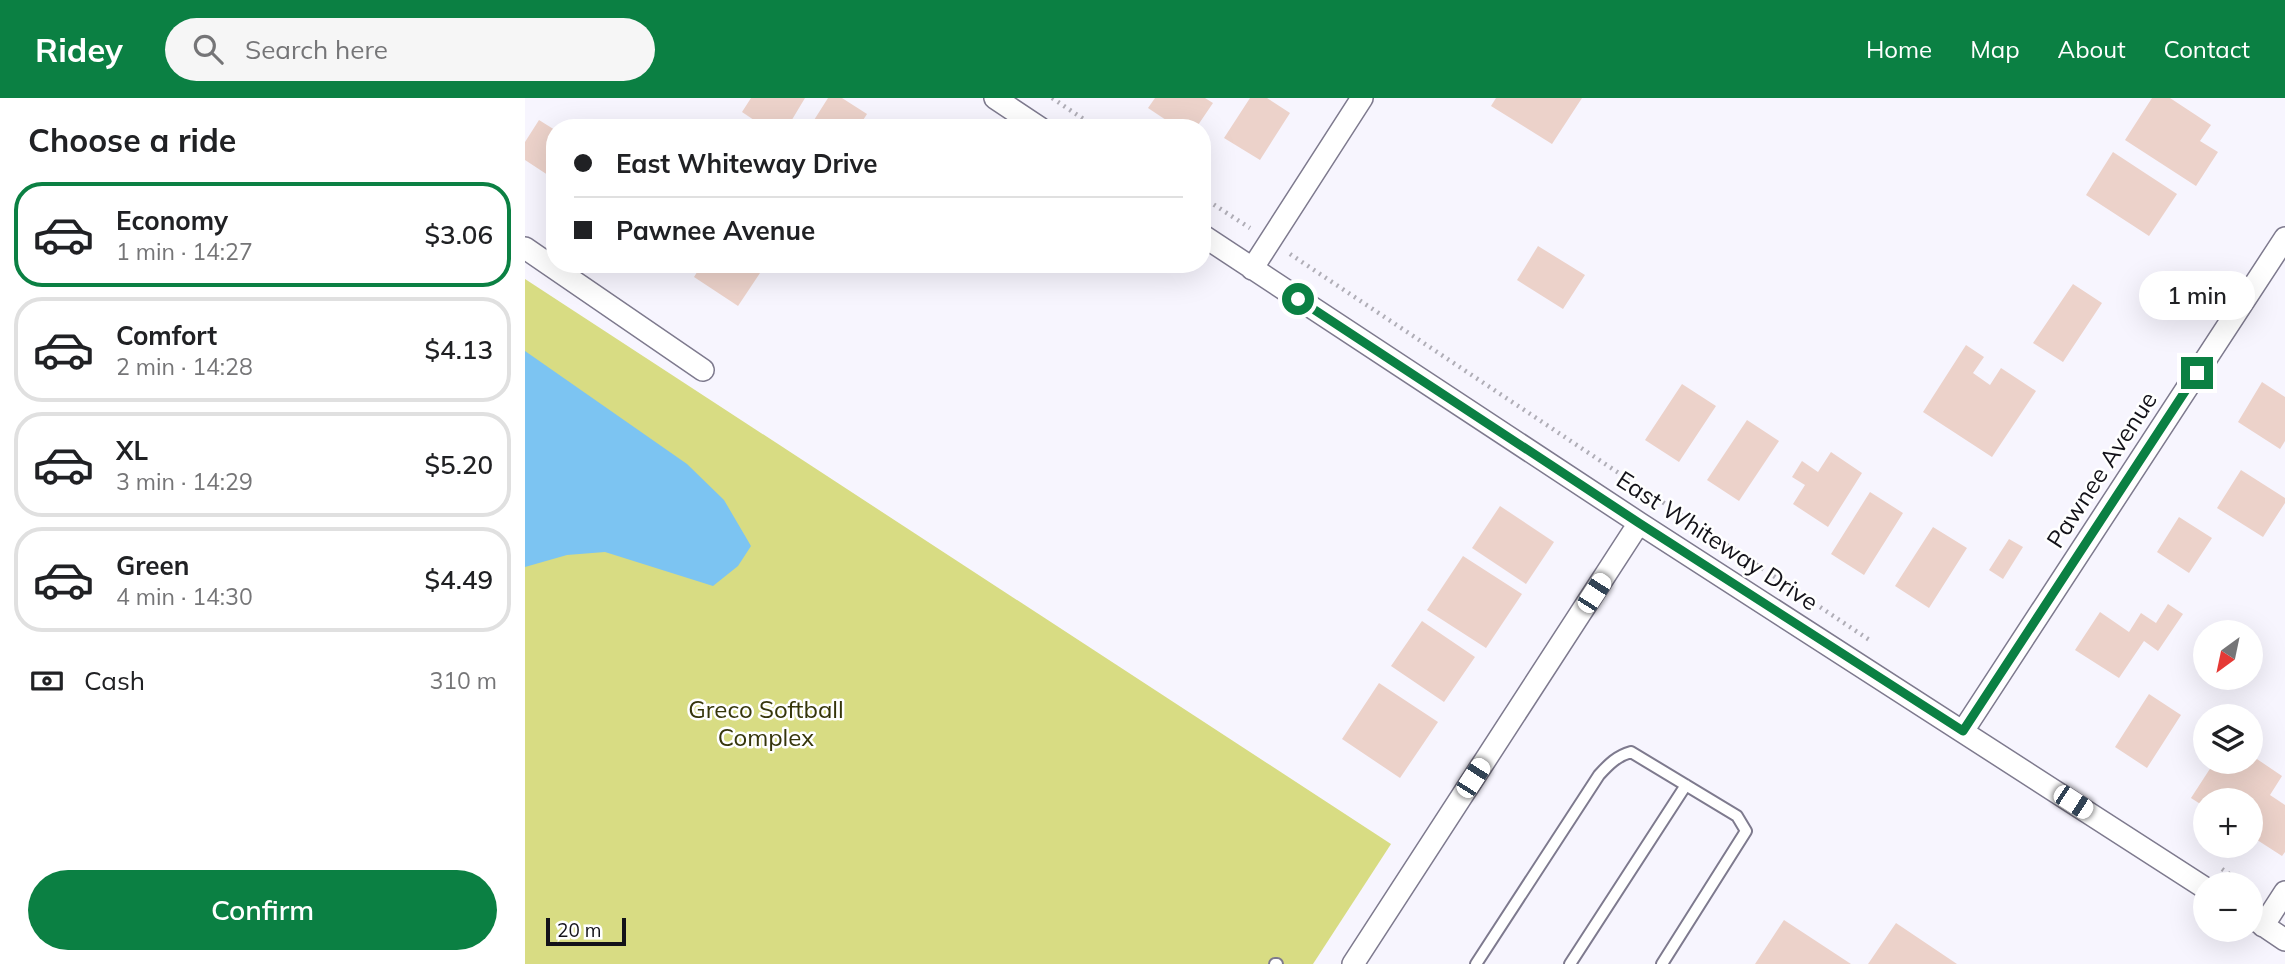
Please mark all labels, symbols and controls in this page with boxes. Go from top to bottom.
search box [165,18,655,81]
text: Ridey [35,29,123,70]
icon: search [189,30,227,68]
text: Search here [245,33,388,66]
text: Home [1866,34,1932,64]
text: Map [1970,34,2020,64]
text: About [2058,34,2126,64]
text: Contact [2164,34,2250,64]
text: Choose a ride [28,120,236,160]
text: East Whiteway Drive [616,147,878,180]
icon: car [32,203,95,266]
text: Economy [116,204,228,237]
text: Pawnee Avenue [616,214,815,247]
text: $3.06 [424,218,493,251]
text: 1 min · 14:27 [116,237,253,266]
callout: 1 min [2139,272,2255,320]
text: 1 min [2167,281,2227,310]
route start [1282,283,1314,315]
icon: car [32,318,95,381]
text: Comfort [116,319,217,352]
text: $4.13 [424,333,493,366]
text: 2 min · 14:28 [116,352,253,381]
route end [2181,357,2213,389]
street label: Pawnee Avenue [2039,386,2163,553]
icon: car [32,433,95,496]
text: XL [116,434,148,467]
text: $5.20 [424,448,493,481]
street label: East Whiteway Drive [1611,464,1824,617]
text: 3 min · 14:29 [116,467,253,496]
icon: car [32,548,95,611]
text: Green [116,549,189,582]
text: $4.49 [424,563,493,596]
car [1574,570,1615,616]
text: 4 min · 14:30 [116,582,253,611]
north arrow [2193,620,2263,690]
map controls [2193,620,2263,942]
icon: cash [28,662,66,700]
text: Cash [84,664,145,697]
text: 310 m [429,666,497,695]
park label: Greco Softball Complex [688,694,844,752]
button: layers [2193,704,2263,774]
car [1453,755,1494,801]
car [2050,782,2097,822]
button: + [2193,788,2263,858]
button: Confirm [28,870,497,950]
button: − [2193,872,2263,942]
scale bar [546,915,627,947]
text: 20 m [557,918,601,942]

